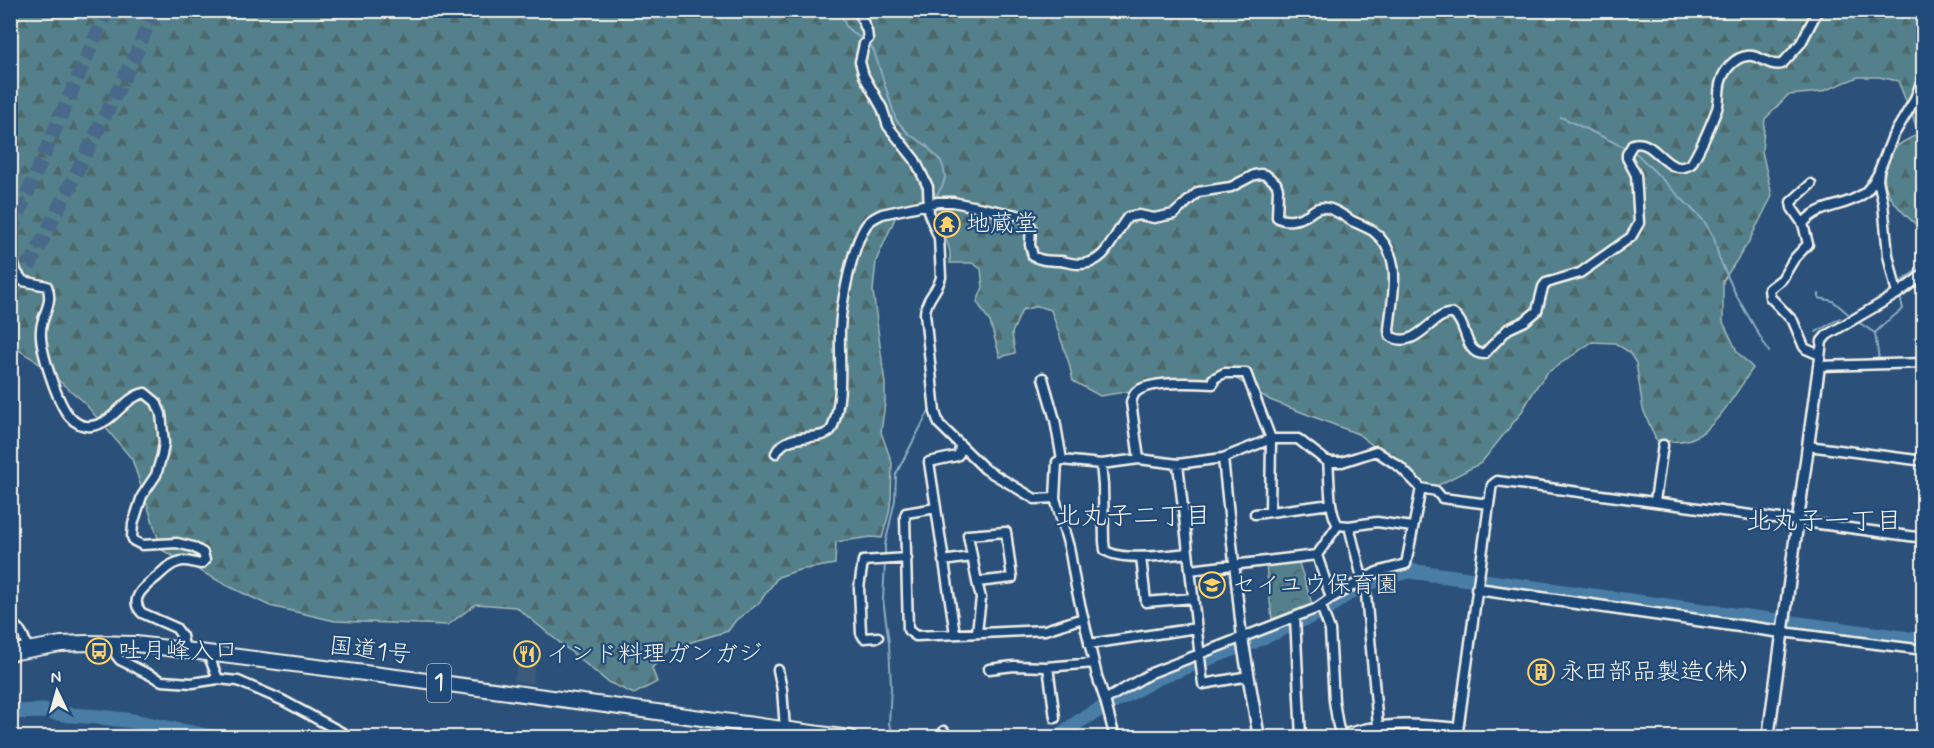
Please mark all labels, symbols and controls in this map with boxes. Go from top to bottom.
temple icon: 地蔵堂 [932,209,962,239]
place label: 地蔵堂 [966,209,1038,240]
district label: 北丸子二丁目 [1055,500,1211,534]
district label: 北丸子一丁目 [1746,505,1902,539]
school or university icon: セイユウ保育園 [1197,570,1227,600]
place label: セイユウ保育園 [1232,570,1399,601]
street label: 国道1号 [327,631,413,671]
bus stop icon: 吐月峰入口 [84,636,114,666]
place label: 吐月峰入口 [118,636,238,667]
restaurant icon: インド料理ガンガジ [512,639,542,669]
place label: インド料理ガンガジ [546,639,762,670]
building icon: 永田部品製造(株) [1526,657,1556,687]
place label: 永田部品製造(株) [1560,657,1747,688]
north arrow [27,661,87,721]
road number: 1 [427,664,451,702]
text: N [50,667,62,688]

